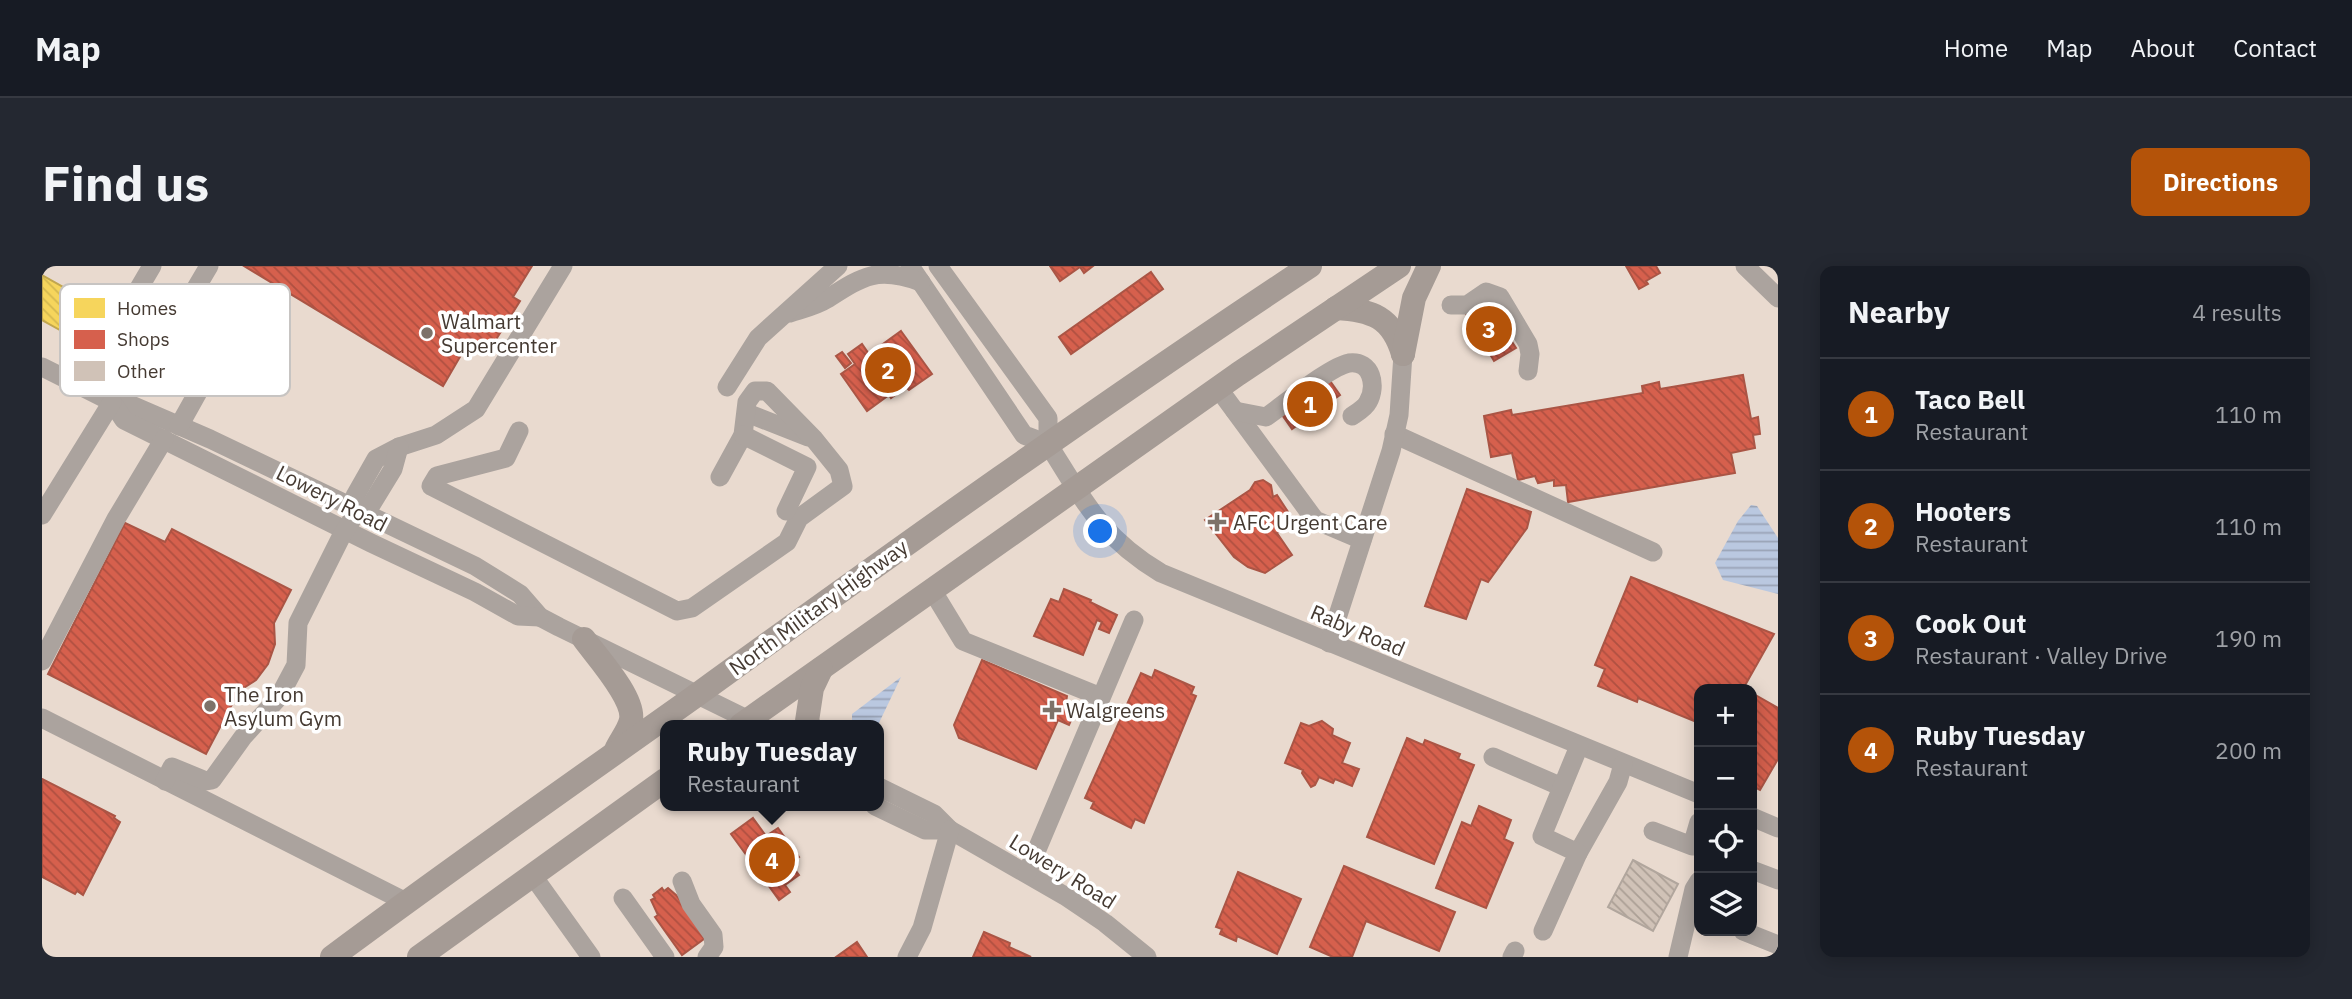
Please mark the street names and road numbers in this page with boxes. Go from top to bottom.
street label: Lowery Road [272,458,392,538]
street label: North Military Highway [723,532,913,681]
street label: Raby Road [1306,598,1410,662]
street label: Lowery Road [1004,827,1122,915]

